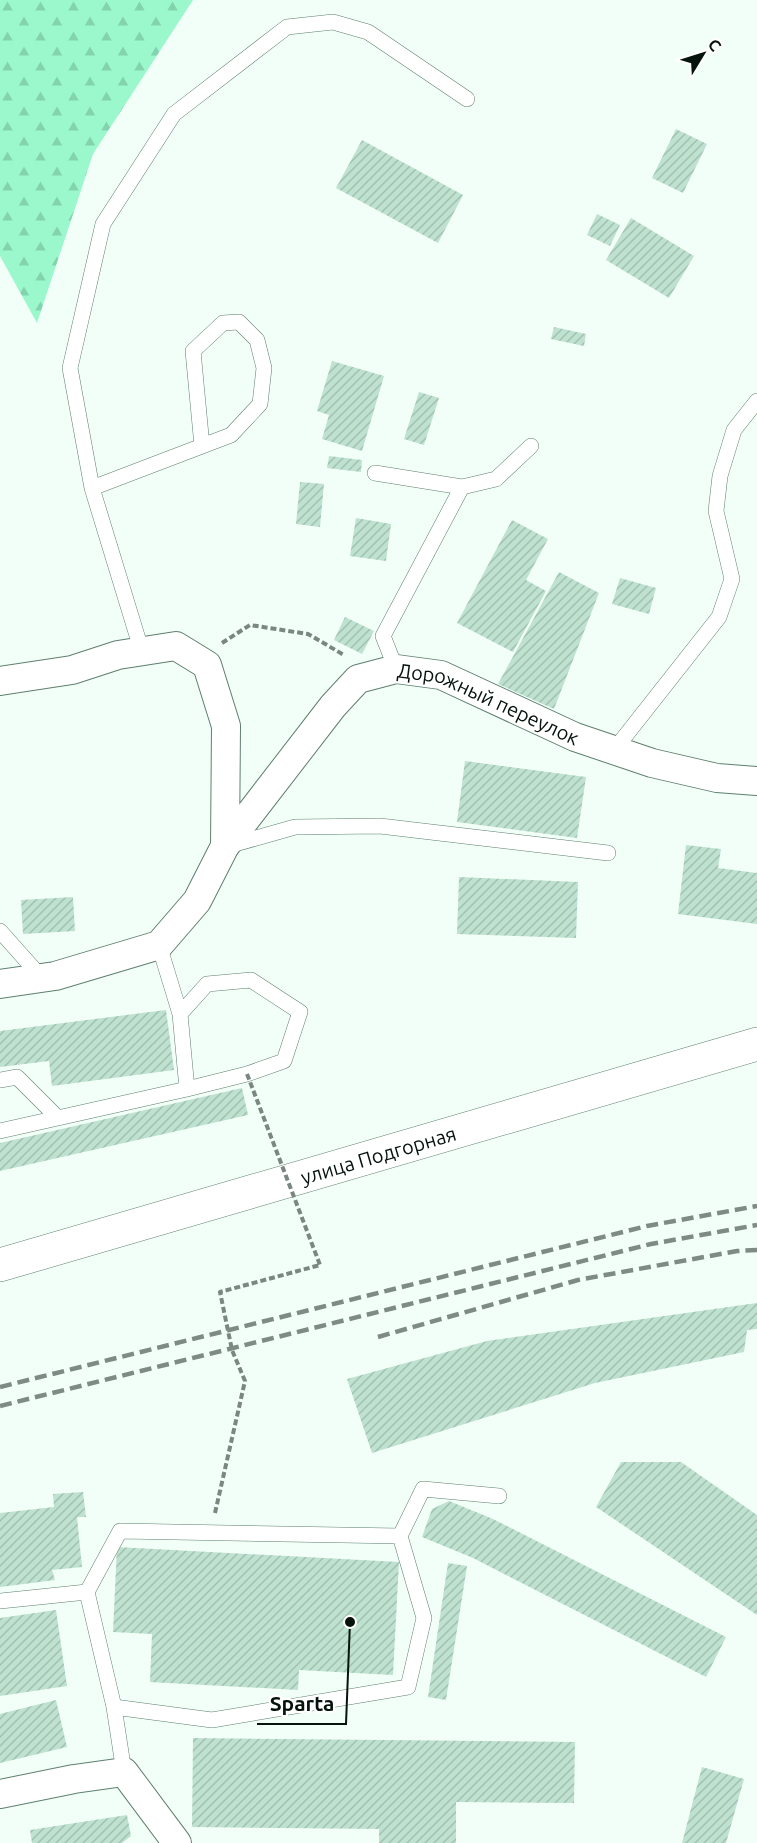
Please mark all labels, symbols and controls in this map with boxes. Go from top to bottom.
north arrow [673,24,733,84]
text: С [705,35,725,54]
street label: Дорожный переулок [396,658,583,749]
street label: улица Подгорная [298,1121,459,1188]
callout: Sparta [257,1685,346,1724]
text: Sparta [270,1691,334,1715]

